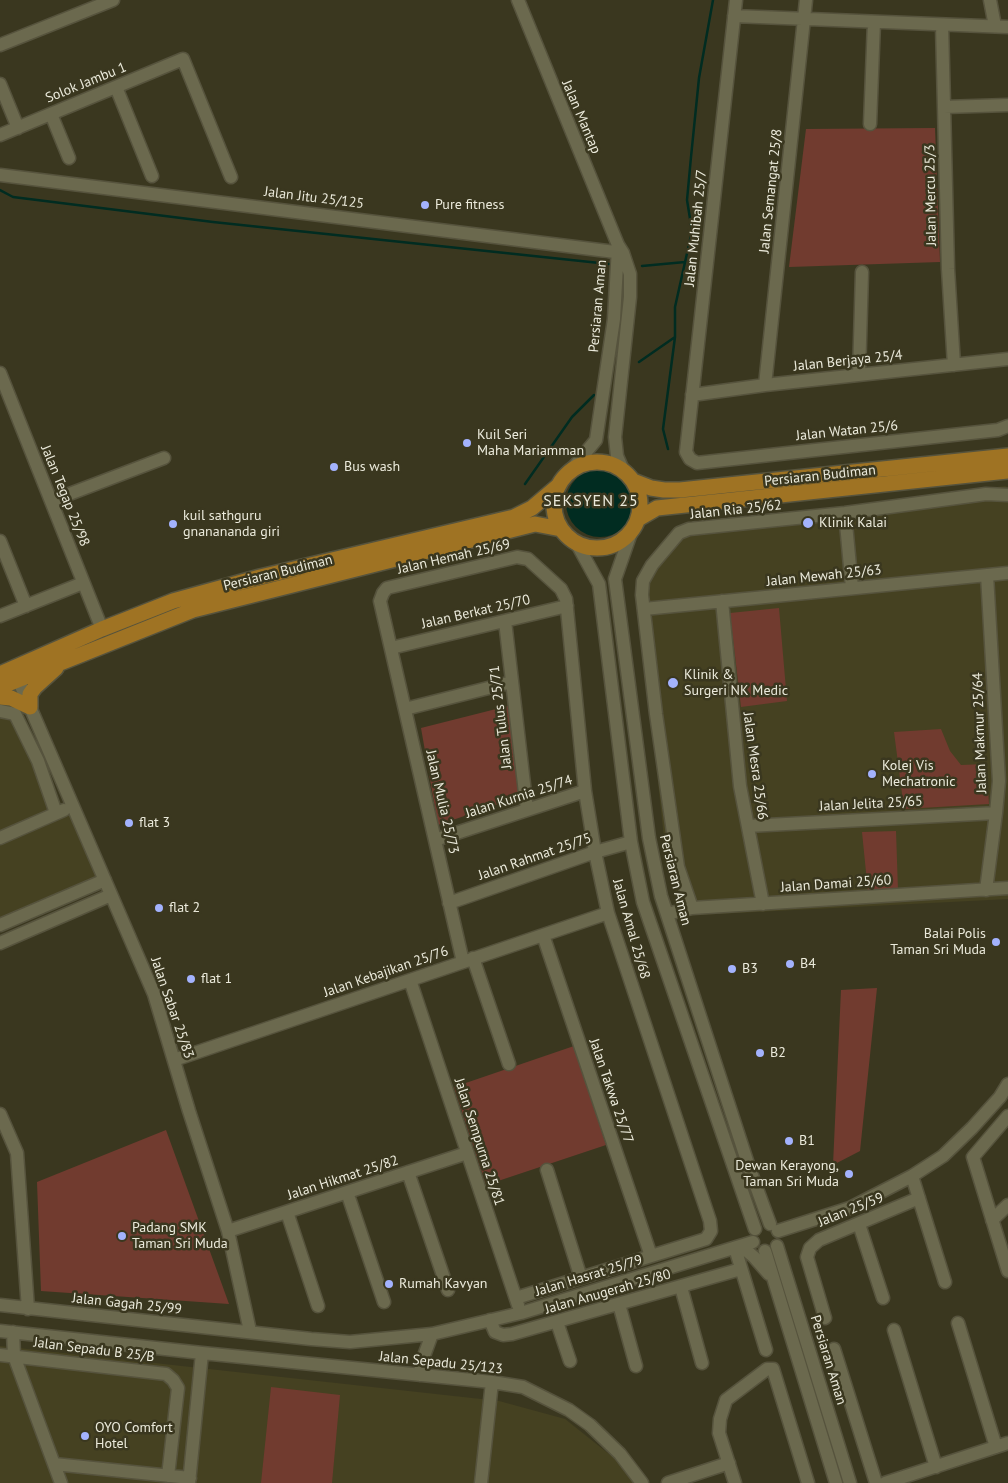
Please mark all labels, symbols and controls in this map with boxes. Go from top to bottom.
street label: Solok Jambu 1 [43,59,129,107]
street label: Jalan Mantap [558,78,604,156]
street label: Jalan Semangat 25/8 [756,128,786,254]
street label: Jalan Mercu 25/3 [922,144,940,246]
street label: Jalan Muhibah 25/7 [682,169,710,287]
street label: Jalan Jitu 25/125 [263,184,365,212]
place label: Pure fitness [435,197,504,213]
marker: Pure fitness [419,199,431,211]
street label: Persiaran Aman [586,259,610,353]
street label: Jalan Berjaya 25/4 [793,347,903,375]
street label: Jalan Watan 25/6 [795,417,899,445]
place label: Kuil Seri Maha Mariamman [477,427,584,460]
marker: Kuil Seri Maha Mariamman [461,437,473,449]
street label: Jalan Tegap 25/98 [37,443,93,549]
place label: Bus wash [344,459,400,475]
marker: Bus wash [328,461,340,473]
street label: Persiaran Budiman [763,462,877,490]
district label: SEKSYEN 25 [542,491,640,511]
street label: Jalan Ria 25/62 [690,497,782,523]
place label: kuil sathguru gnanananda giri [183,508,280,540]
place label: Klinik Kalai [819,515,887,531]
marker: Klinik Kalai [801,516,815,530]
marker: kuil sathguru gnanananda giri [167,518,179,530]
street label: Jalan Hemah 25/69 [396,536,512,578]
street label: Persiaran Budiman [222,551,334,595]
street label: Jalan Mewah 25/63 [766,562,882,590]
street label: Jalan Berkat 25/70 [420,591,532,633]
street label: Jalan Tulus 25/71 [486,664,516,770]
place label: Klinik & Surgeri NK Medic [684,667,788,700]
street label: Jalan Makmur 25/64 [969,672,991,794]
marker: Klinik & Surgeri NK Medic [666,676,680,690]
street label: Jalan Mesra 25/66 [739,711,771,821]
street label: Jalan Mulia 25/73 [422,748,462,856]
place label: Kolej Vis Mechatronic [882,758,956,790]
marker: Kolej Vis Mechatronic [866,768,878,780]
street label: Jalan Kurnia 25/74 [463,772,575,822]
street label: Jalan Jelita 25/65 [819,793,923,815]
place label: flat 3 [139,815,170,831]
marker: flat 3 [123,817,135,829]
street label: Jalan Rahmat 25/75 [476,830,594,884]
street label: Persiaran Aman [656,833,694,927]
street label: Jalan Damai 25/60 [780,872,892,896]
street label: Jalan Amal 25/68 [609,877,653,981]
place label: flat 2 [169,900,200,916]
marker: flat 2 [153,902,165,914]
place label: Balai Polis Taman Sri Muda [890,926,986,959]
marker: Balai Polis Taman Sri Muda [990,936,1002,948]
street label: Jalan Kebajikan 25/76 [321,943,451,1001]
street label: Jalan Sabar 25/83 [147,955,197,1061]
place label: B4 [800,956,816,972]
marker: B4 [784,958,796,970]
place label: B3 [742,961,758,977]
marker: B3 [726,963,738,975]
place label: flat 1 [201,971,232,987]
marker: flat 1 [185,973,197,985]
street label: Jalan Takwa 25/77 [585,1036,637,1146]
place label: B2 [770,1045,786,1061]
marker: B2 [754,1047,766,1059]
street label: Jalan Sempurna 25/81 [450,1076,508,1208]
place label: B1 [799,1133,815,1149]
marker: B1 [783,1135,795,1147]
street label: Jalan Hikmat 25/82 [285,1152,401,1204]
place label: Dewan Kerayong, Taman Sri Muda [735,1158,839,1190]
marker: Dewan Kerayong, Taman Sri Muda [843,1168,855,1180]
street label: Jalan 25/59 [816,1189,886,1231]
place label: Padang SMK Taman Sri Muda [132,1220,228,1252]
marker: Padang SMK Taman Sri Muda [116,1230,128,1242]
street label: Jalan Hasrat 25/79 [533,1252,645,1300]
street label: Jalan Anugerah 25/80 [543,1266,673,1318]
place label: Rumah Kavyan [399,1276,488,1292]
marker: Rumah Kavyan [383,1278,395,1290]
street label: Jalan Gagah 25/99 [71,1290,183,1318]
street label: Persiaran Aman [806,1313,850,1407]
street label: Jalan Sepadu B 25/B [33,1334,155,1366]
street label: Jalan Sepadu 25/123 [378,1348,504,1378]
place label: OYO Comfort Hotel [95,1420,173,1452]
marker: OYO Comfort Hotel [79,1430,91,1442]

